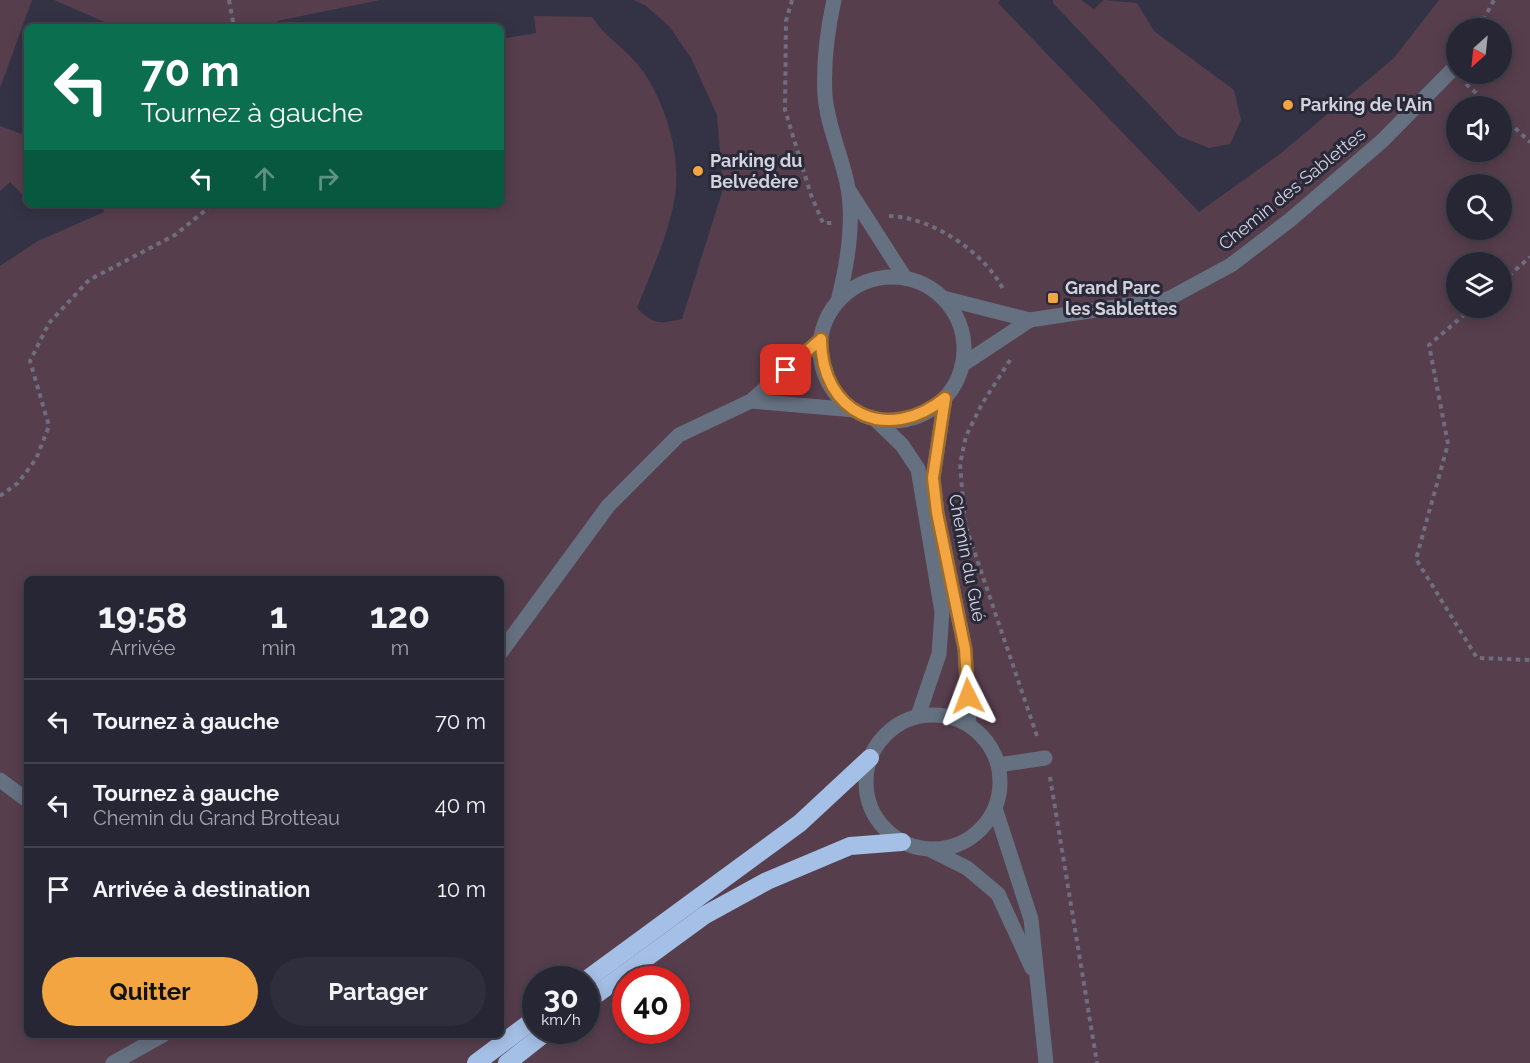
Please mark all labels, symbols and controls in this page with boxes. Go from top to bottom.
north arrow [1446,18,1512,84]
map controls [1446,18,1512,318]
text: 70 m [141,47,240,96]
icon: left [42,48,120,126]
place label: Parking de l'Ain [1300,94,1432,115]
button: sound [1446,96,1512,162]
text: Tournez à gauche [141,97,363,128]
marker: Parking de l'Ain [1281,98,1295,112]
street label: Chemin des Sablettes [1214,123,1369,254]
place label: Parking du Belvédère [710,150,802,192]
icon: left [185,162,218,195]
icon: ahead [248,162,281,195]
icon: right [311,162,344,195]
marker: Parking du Belvédère [691,164,705,178]
button: search [1446,174,1512,240]
button: layers [1446,252,1512,318]
place label: Grand Parc les Sablettes [1065,277,1177,319]
marker: Grand Parc les Sablettes [1046,291,1060,305]
pin [760,344,811,395]
icon: arrive [769,353,802,386]
street label: Chemin du Gué [945,492,990,624]
text: 19:58 [98,594,188,636]
text: 1 [270,594,288,636]
text: 120 [370,594,430,636]
text: Arrivée [110,636,176,660]
text: min [261,636,296,660]
text: m [391,636,409,660]
position arrow [936,664,1000,728]
icon: left [42,705,75,738]
text: Tournez à gauche [93,708,279,734]
text: 70 m [435,708,486,734]
text: Tournez à gauche [93,780,279,806]
icon: left [42,789,75,822]
text: 40 m [435,792,486,818]
text: Chemin du Grand Brotteau [93,806,340,830]
icon: arrive [42,873,75,906]
text: Arrivée à destination [93,876,310,902]
text: 10 m [437,876,486,902]
button: Quitter [42,957,258,1026]
button: Partager [270,957,486,1026]
speed limit sign: 40 [612,966,690,1044]
text: 30 [543,980,579,1015]
text: km/h [541,1011,581,1029]

